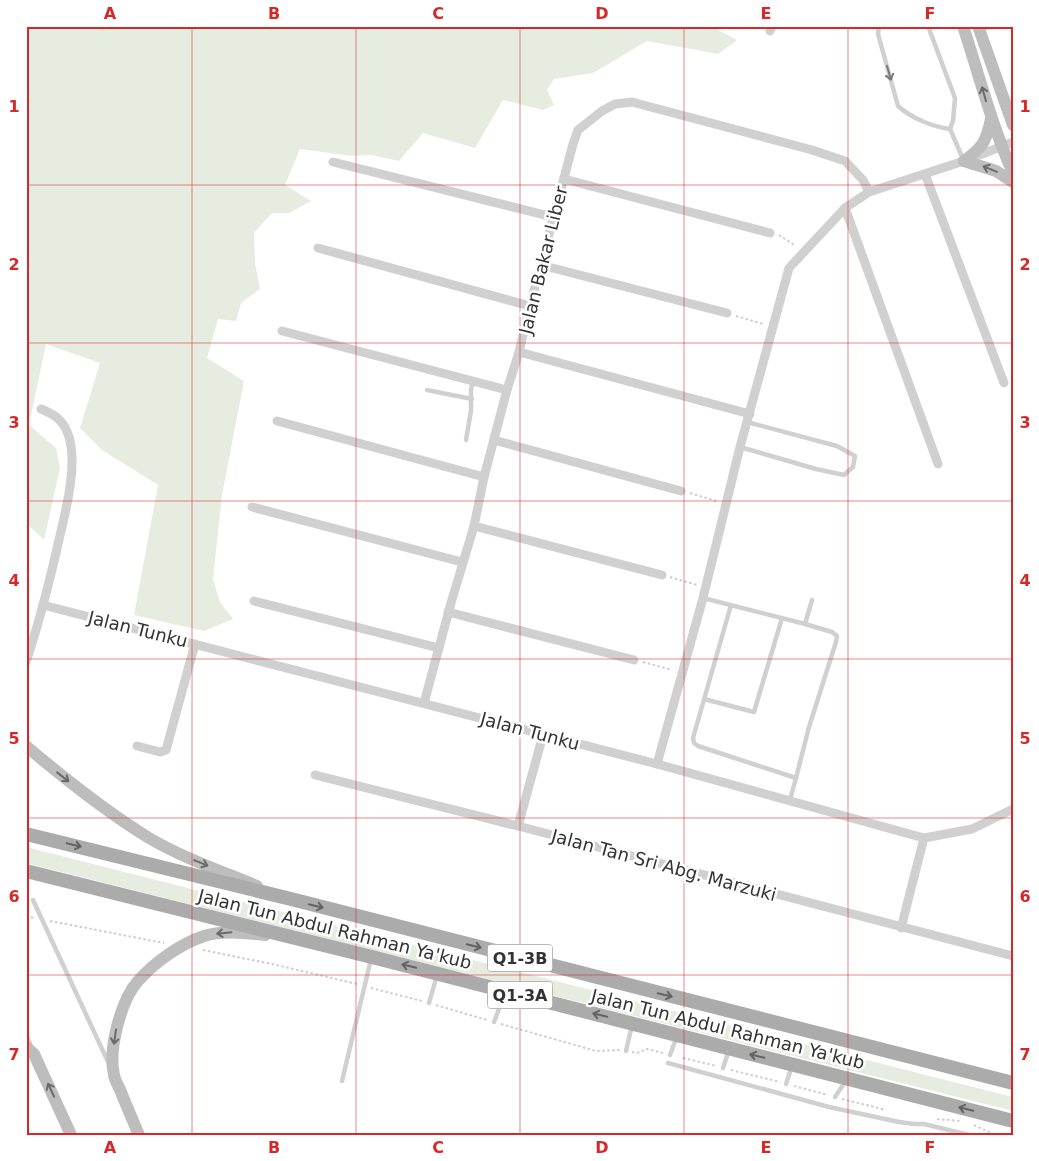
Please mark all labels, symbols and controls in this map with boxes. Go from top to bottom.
text: A [104,4,117,23]
text: B [268,4,280,23]
text: C [432,4,444,23]
text: D [595,4,609,23]
text: E [761,4,771,23]
text: F [925,4,935,23]
one-way arrow [885,65,894,81]
one-way arrow [979,87,989,103]
text: 1 [8,97,20,116]
text: 1 [1019,97,1031,116]
one-way arrow [982,164,998,173]
street label: Jalan Bakar Liber [514,183,572,337]
text: 2 [8,255,20,274]
text: 2 [1019,255,1031,274]
text: 3 [8,413,20,432]
text: 3 [1019,413,1031,432]
text: 4 [8,571,20,590]
text: 4 [1019,571,1031,590]
street label: Jalan Tunku [85,606,190,652]
street label: Jalan Tunku [477,707,582,754]
text: 5 [8,729,20,748]
text: 5 [1019,729,1031,748]
one-way arrow [57,771,70,782]
street label: Jalan Tan Sri Abg. Marzuki [548,825,779,905]
one-way arrow [65,841,81,851]
one-way arrow [193,859,208,868]
street label: Jalan Tun Abdul Rahman Ya'kub [195,885,474,973]
text: 6 [8,887,20,906]
text: 6 [1019,887,1031,906]
one-way arrow [308,902,324,911]
one-way arrow [216,928,232,938]
one-way arrow [465,942,481,951]
road number: Q1-3B [488,944,552,971]
one-way arrow [401,961,417,971]
road number: Q1-3A [488,982,552,1008]
street label: Jalan Tun Abdul Rahman Ya'kub [588,985,867,1073]
one-way arrow [656,991,672,1000]
one-way arrow [592,1010,608,1020]
one-way arrow [110,1029,120,1045]
text: 7 [8,1045,20,1064]
text: 7 [1019,1045,1031,1064]
one-way arrow [750,1050,766,1060]
one-way arrow [46,1083,56,1098]
one-way arrow [958,1104,974,1113]
text: A [104,1138,117,1157]
text: B [268,1138,280,1157]
text: C [432,1138,444,1157]
text: D [595,1138,609,1157]
text: E [761,1138,771,1157]
text: F [925,1138,935,1157]

